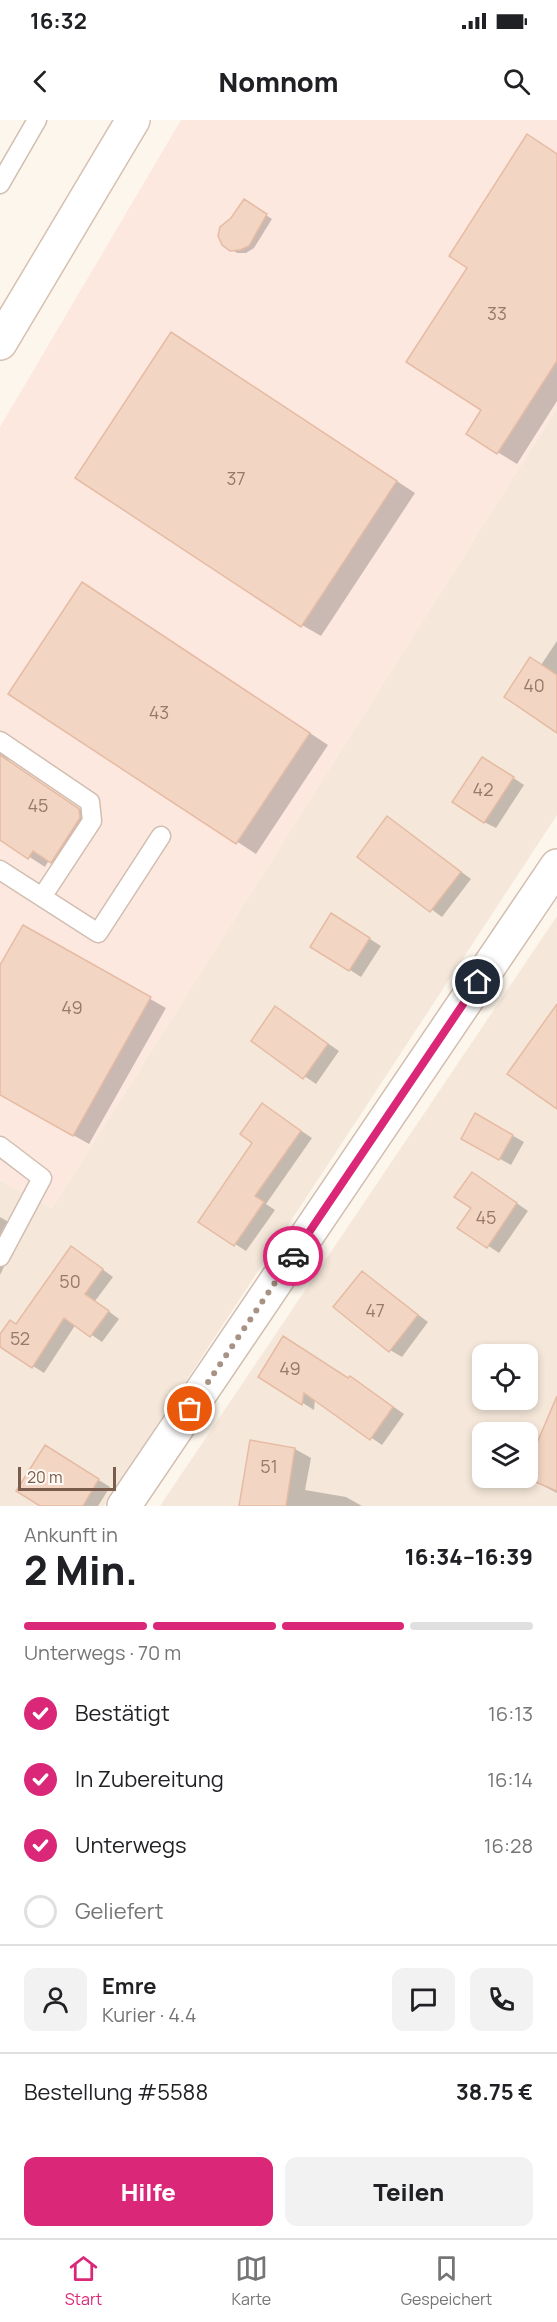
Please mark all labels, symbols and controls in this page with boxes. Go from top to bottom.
text: 16:32 [30,6,87,36]
text: Nomnom [219,63,338,100]
icon: back [24,65,57,98]
icon: search [500,65,533,98]
house number: 33 [487,301,507,325]
house number: 37 [227,466,246,490]
house number: 40 [523,673,545,697]
house number: 43 [149,700,169,724]
house number: 42 [473,777,493,801]
house number: 45 [27,793,49,817]
pin [452,956,503,1007]
icon: home [461,965,494,998]
house number: 49 [61,995,83,1019]
house number: 45 [475,1205,497,1229]
courier [263,1226,323,1286]
icon: car [277,1240,310,1273]
house number: 50 [59,1269,81,1293]
house number: 47 [365,1298,385,1322]
house number: 52 [10,1326,30,1350]
map controls [472,1344,538,1488]
button: locate [472,1344,538,1410]
house number: 49 [279,1356,301,1380]
pin [164,1383,215,1434]
icon: bag [173,1392,206,1425]
button: layers [472,1422,538,1488]
house number: 51 [260,1454,278,1478]
scale bar [18,1464,116,1492]
text: 20 m [27,1466,63,1488]
text: Ankunft in [24,1521,118,1548]
text: 16:34–16:39 [405,1542,533,1572]
text: 2 Min. [24,1543,138,1597]
text: Unterwegs · 70 m [24,1639,181,1666]
icon: check [24,1697,57,1730]
text: Bestätigt [75,1698,170,1728]
text: 16:13 [488,1700,533,1727]
icon: check [24,1763,57,1796]
text: In Zubereitung [75,1764,224,1794]
text: 16:14 [487,1766,533,1793]
icon: check [24,1829,57,1862]
text: Unterwegs [75,1830,187,1860]
text: 16:28 [484,1832,533,1859]
text: Geliefert [75,1896,163,1926]
button: person [24,1968,87,2031]
button: chat [392,1968,455,2031]
button: phone [470,1968,533,2031]
text: Emre [102,1971,156,2001]
text: Kurier · 4.4 [102,2001,197,2028]
text: Bestellung #5588 [24,2077,208,2107]
text: 38.75 € [456,2077,533,2107]
button: Hilfe [24,2157,273,2226]
button: Teilen [285,2157,533,2226]
tab: Start [65,2252,102,2310]
tab: Karte [232,2252,271,2310]
tab: Gespeichert [401,2252,492,2310]

